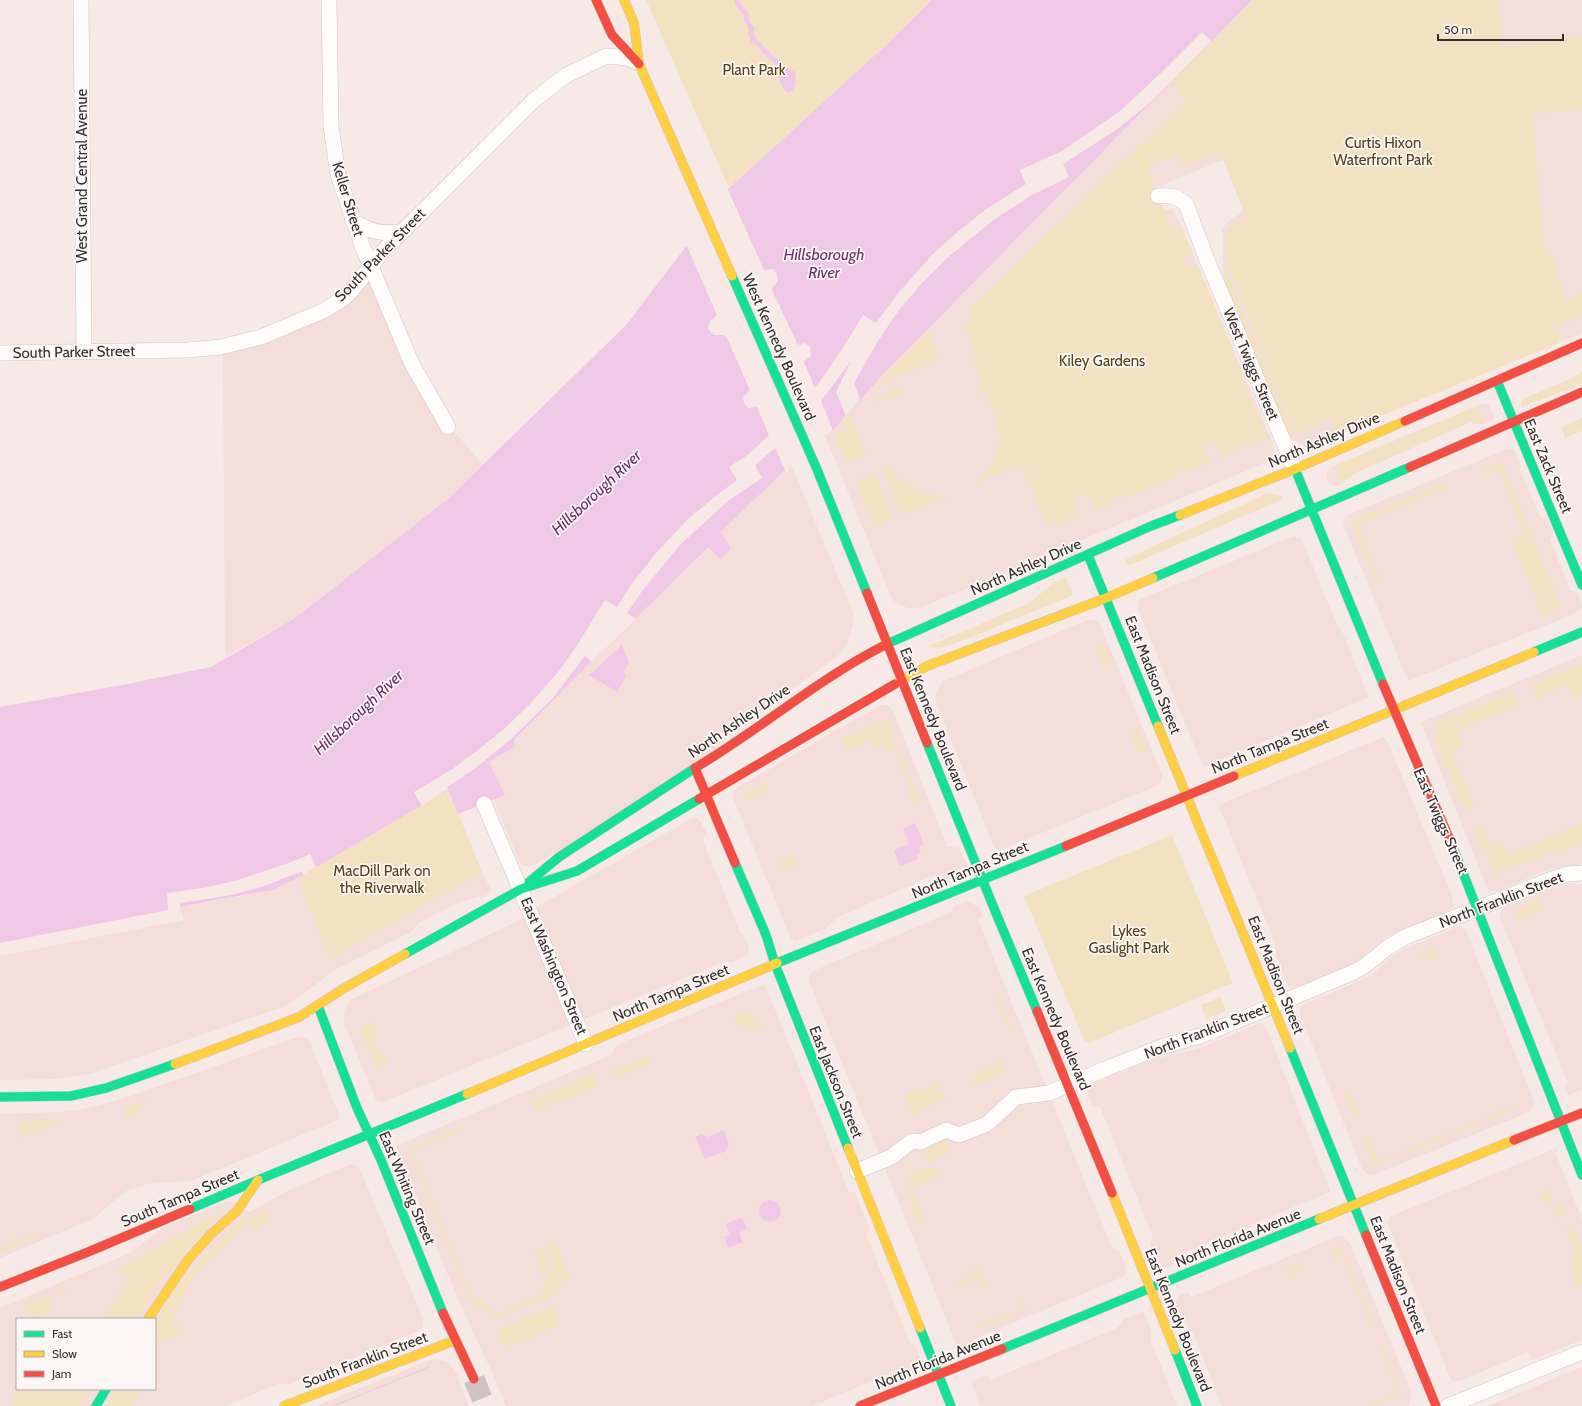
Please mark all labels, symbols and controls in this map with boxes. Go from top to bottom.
scale bar [1438,16,1563,42]
text: 50 m [1444,22,1472,37]
park label: Plant Park [723,61,786,79]
street label: West Grand Central Avenue [73,89,91,263]
park label: Curtis Hixon Waterfront Park [1333,134,1433,169]
street label: Keller Street [328,160,368,238]
street label: South Parker Street [331,205,429,305]
water label: Hillsborough River [784,245,864,282]
street label: West Kennedy Boulevard [738,271,820,423]
street label: West Twiggs Street [1219,305,1283,423]
street label: South Parker Street [13,342,135,362]
park label: Kiley Gardens [1059,352,1145,370]
street label: North Ashley Drive [1266,408,1383,472]
street label: East Zack Street [1520,416,1576,516]
water label: Hillsborough River [548,445,646,539]
street label: North Ashley Drive [968,534,1084,599]
street label: East Madison Street [1121,613,1185,737]
street label: East Kennedy Boulevard [896,645,970,793]
water label: Hillsborough River [310,665,408,759]
street label: North Ashley Drive [685,680,794,762]
street label: North Tampa Street [1209,714,1331,778]
street label: East Twiggs Street [1410,765,1472,877]
street label: North Tampa Street [909,837,1031,903]
park label: MacDill Park on the Riverwalk [333,862,431,897]
street label: North Franklin Street [1437,868,1565,932]
street label: East Washington Street [517,894,591,1038]
street label: East Madison Street [1244,913,1308,1037]
park label: Lykes Gaslight Park [1088,922,1170,957]
street label: East Kennedy Boulevard [1018,945,1094,1093]
street label: North Tampa Street [610,960,732,1026]
street label: North Franklin Street [1142,999,1270,1063]
street label: East Jackson Street [805,1023,867,1141]
street label: East Whiting Street [375,1128,439,1248]
street label: South Tampa Street [118,1165,242,1231]
street label: North Florida Avenue [1173,1204,1304,1271]
street label: East Madison Street [1366,1213,1430,1337]
street label: East Kennedy Boulevard [1141,1246,1215,1394]
legend [16,1318,156,1390]
text: Fast [52,1326,72,1341]
street label: North Florida Avenue [873,1326,1004,1393]
street label: South Franklin Street [300,1328,430,1392]
text: Slow [52,1346,77,1361]
text: Jam [51,1366,71,1381]

